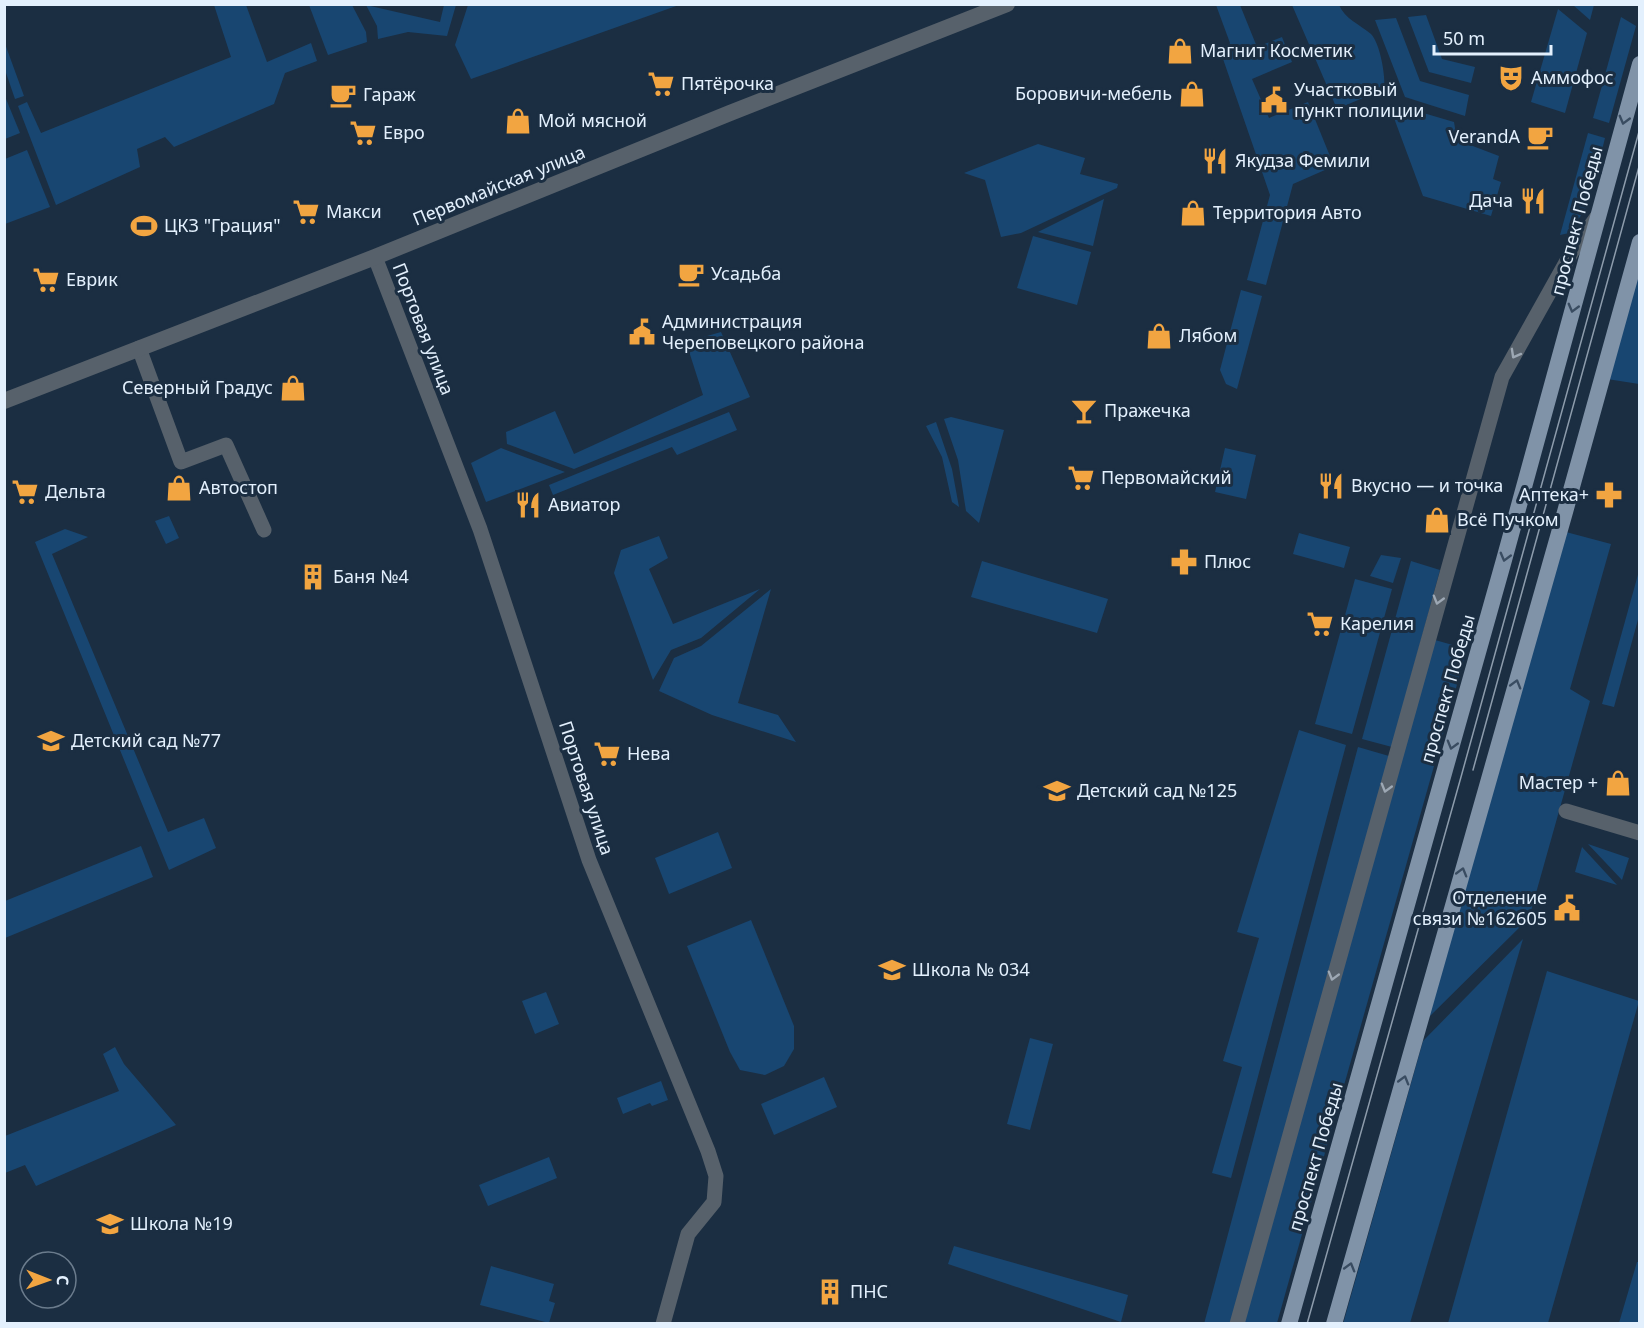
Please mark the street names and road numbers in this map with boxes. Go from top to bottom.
street label: Первомайская улица [409,139,588,231]
street label: проспект Победы [1545,143,1608,298]
street label: Портовая улица [388,259,460,398]
street label: проспект Победы [1414,611,1480,766]
street label: Портовая улица [554,718,620,858]
street label: проспект Победы [1282,1079,1348,1234]

